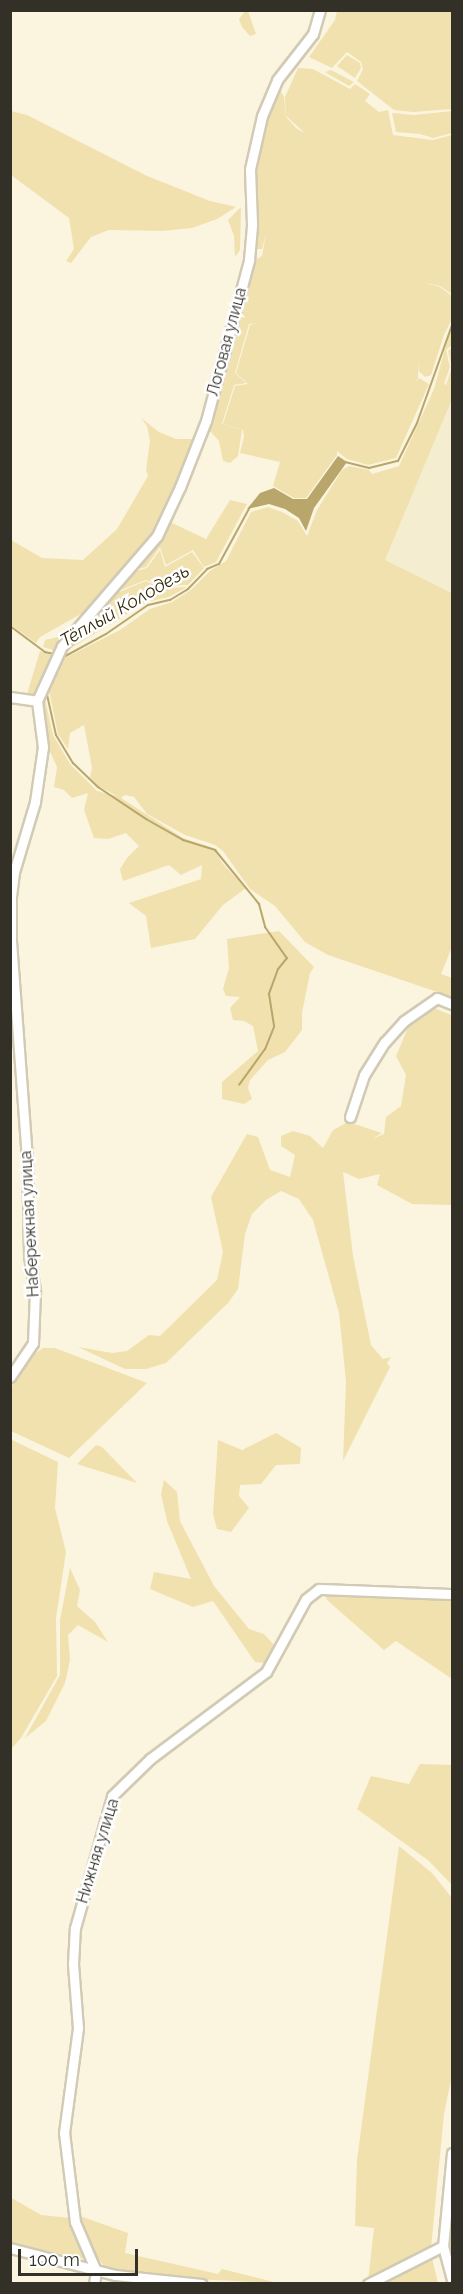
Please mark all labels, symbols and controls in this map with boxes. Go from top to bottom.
street label: Логовая улица [203,285,251,399]
water label: Тёплый Колодезь [57,560,193,652]
street label: Набережная улица [17,1150,43,1298]
street label: Нижняя улица [73,1796,123,1906]
scale bar [21,2237,141,2275]
text: 100 m [29,2249,80,2270]

